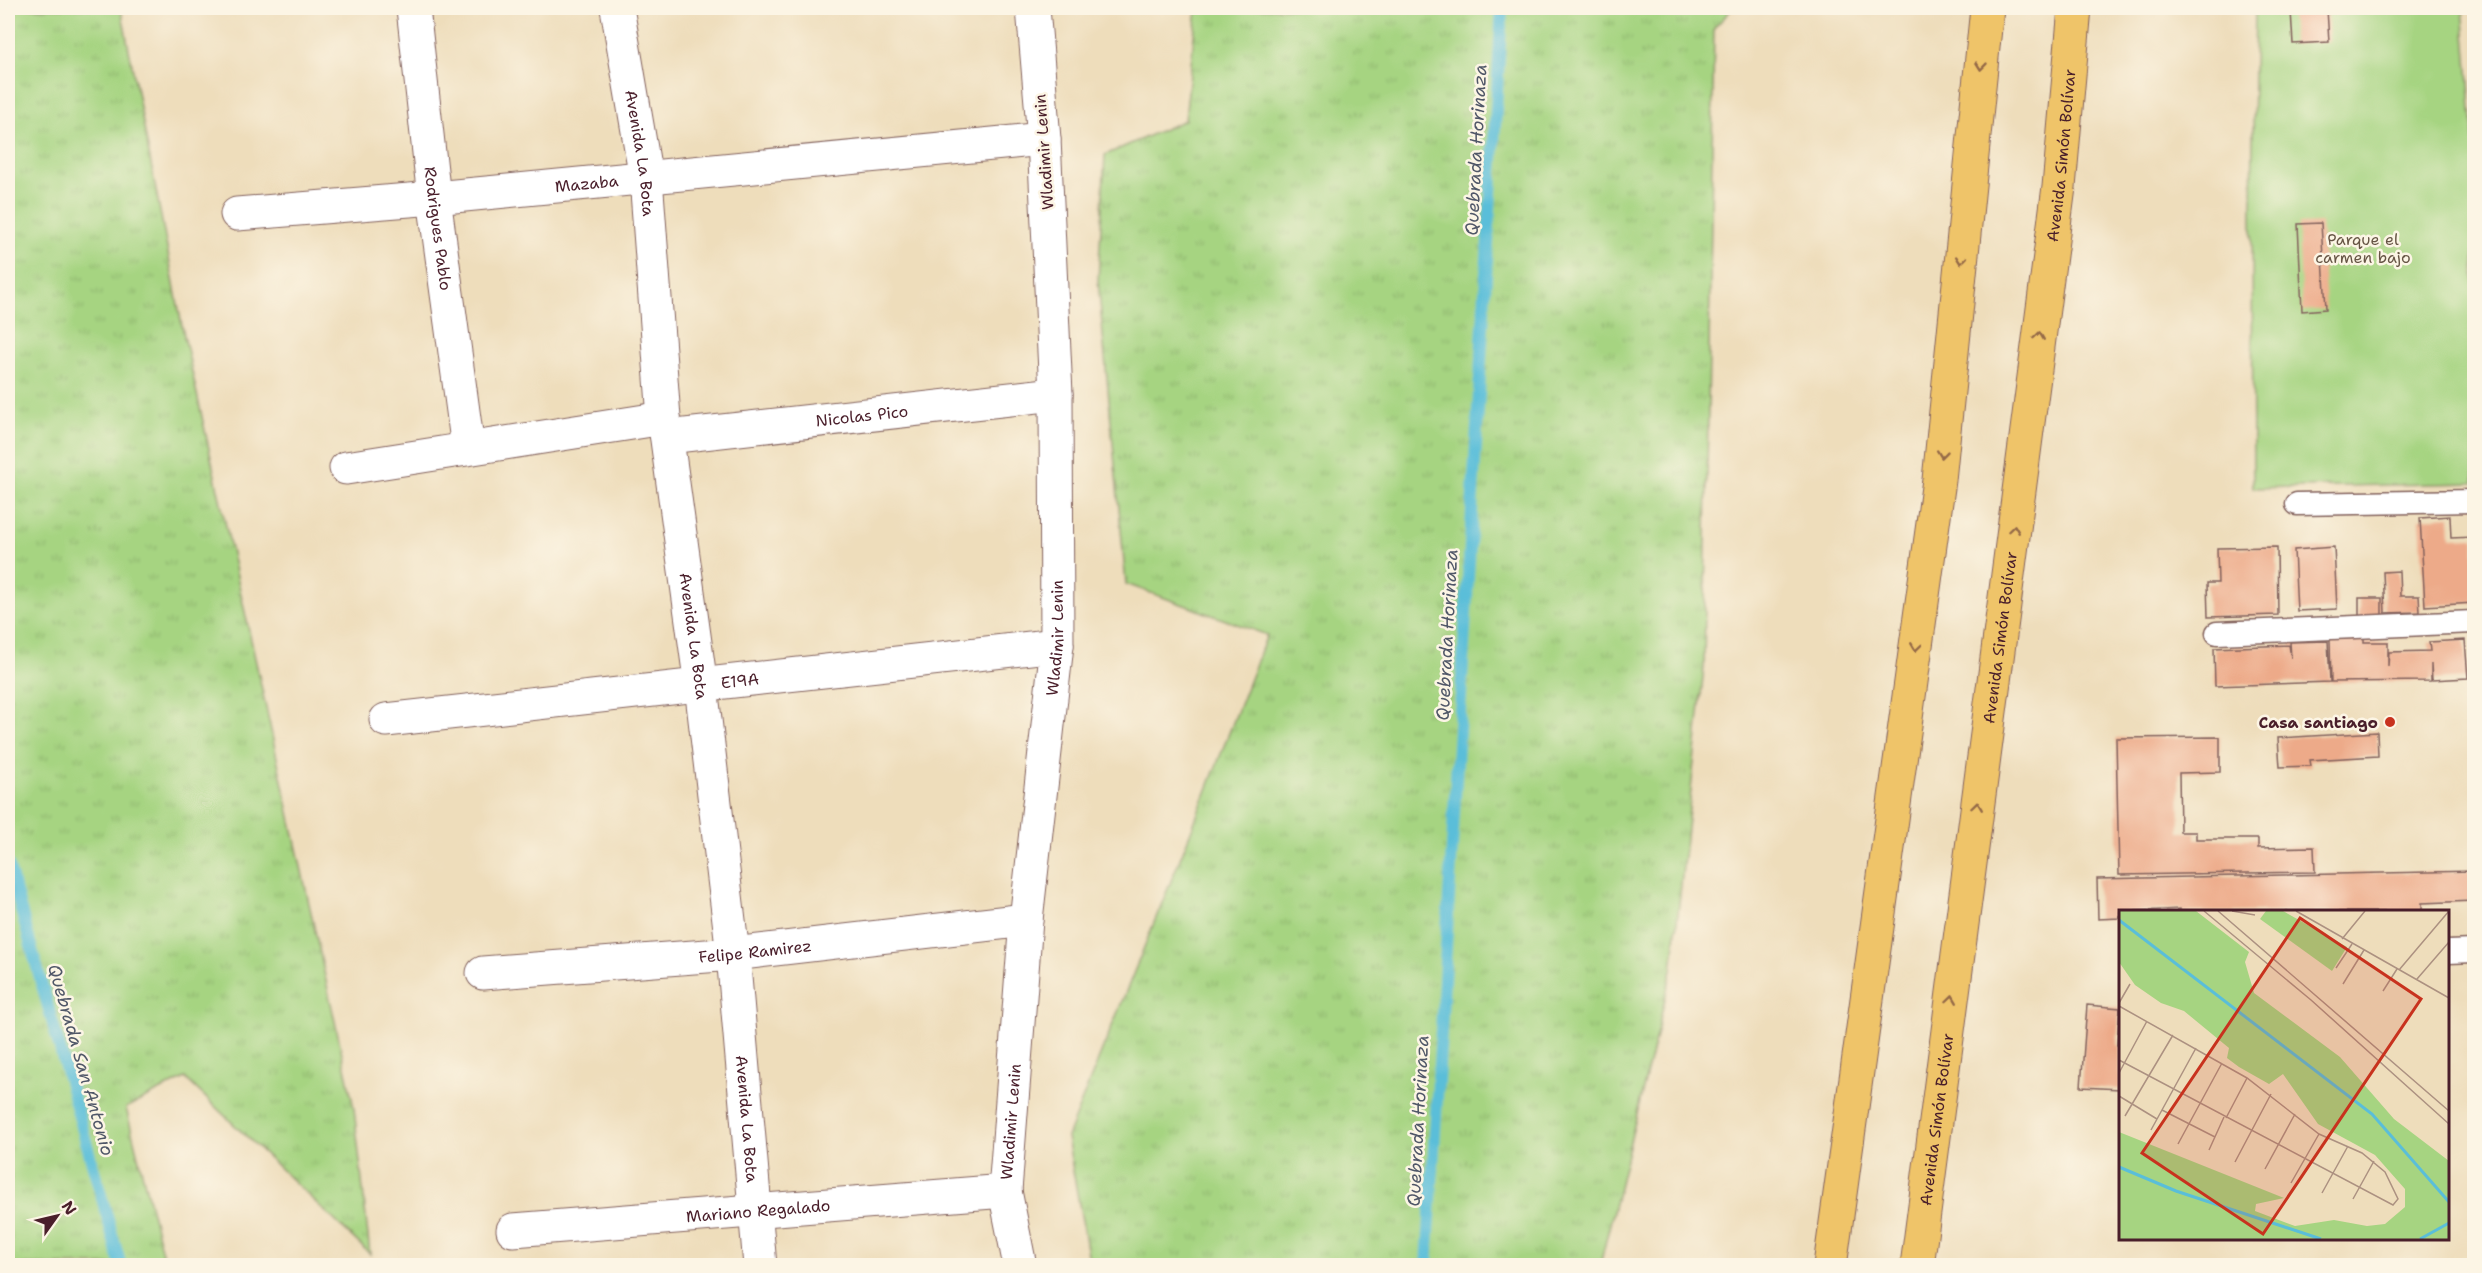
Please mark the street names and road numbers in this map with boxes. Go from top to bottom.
street label: Avenida Simón Bolívar [2041,68,2080,243]
street label: Avenida La Bota [621,88,659,217]
street label: Wladimir Lenin [1029,93,1059,211]
street label: Rodrigues Pablo [420,166,457,292]
street label: Mazaba [554,170,619,197]
street label: Nicolas Pico [815,400,909,431]
street label: Avenida Simón Bolívar [1978,550,2021,725]
street label: Avenida La Bota [675,571,713,700]
street label: Wladimir Lenin [1041,580,1068,697]
street label: E19A [720,668,760,693]
street label: Felipe Ramirez [698,934,813,967]
street label: Avenida Simón Bolívar [1915,1032,1958,1207]
street label: Avenida La Bota [731,1054,763,1183]
street label: Wladimir Lenin [995,1063,1025,1181]
street label: Mariano Regalado [685,1194,831,1227]

